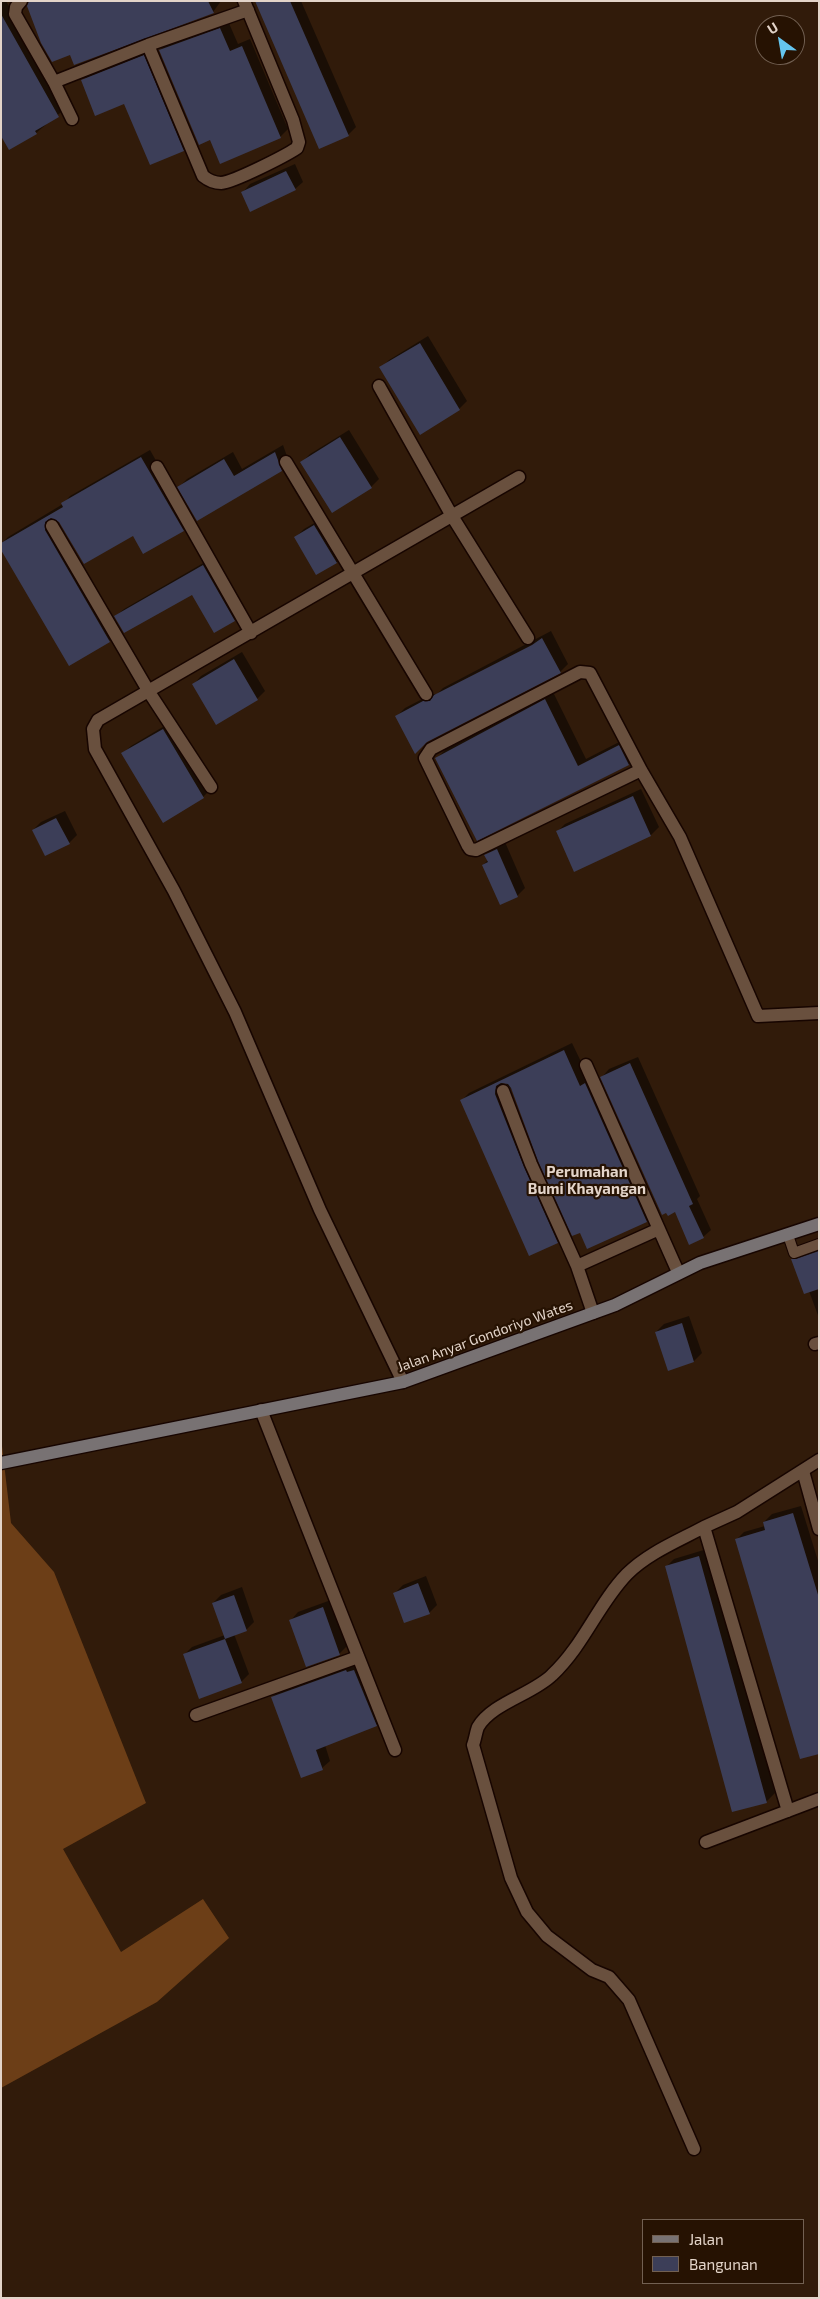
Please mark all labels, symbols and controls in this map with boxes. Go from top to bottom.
north arrow [755,15,805,65]
text: U [764,18,781,37]
district label: Perumahan Bumi Khayangan [528,1163,646,1198]
street label: Jalan Anyar Gondoriyo Wates [395,1296,575,1376]
legend [642,2219,805,2284]
text: Jalan [689,2230,724,2248]
text: Bangunan [689,2255,758,2273]

